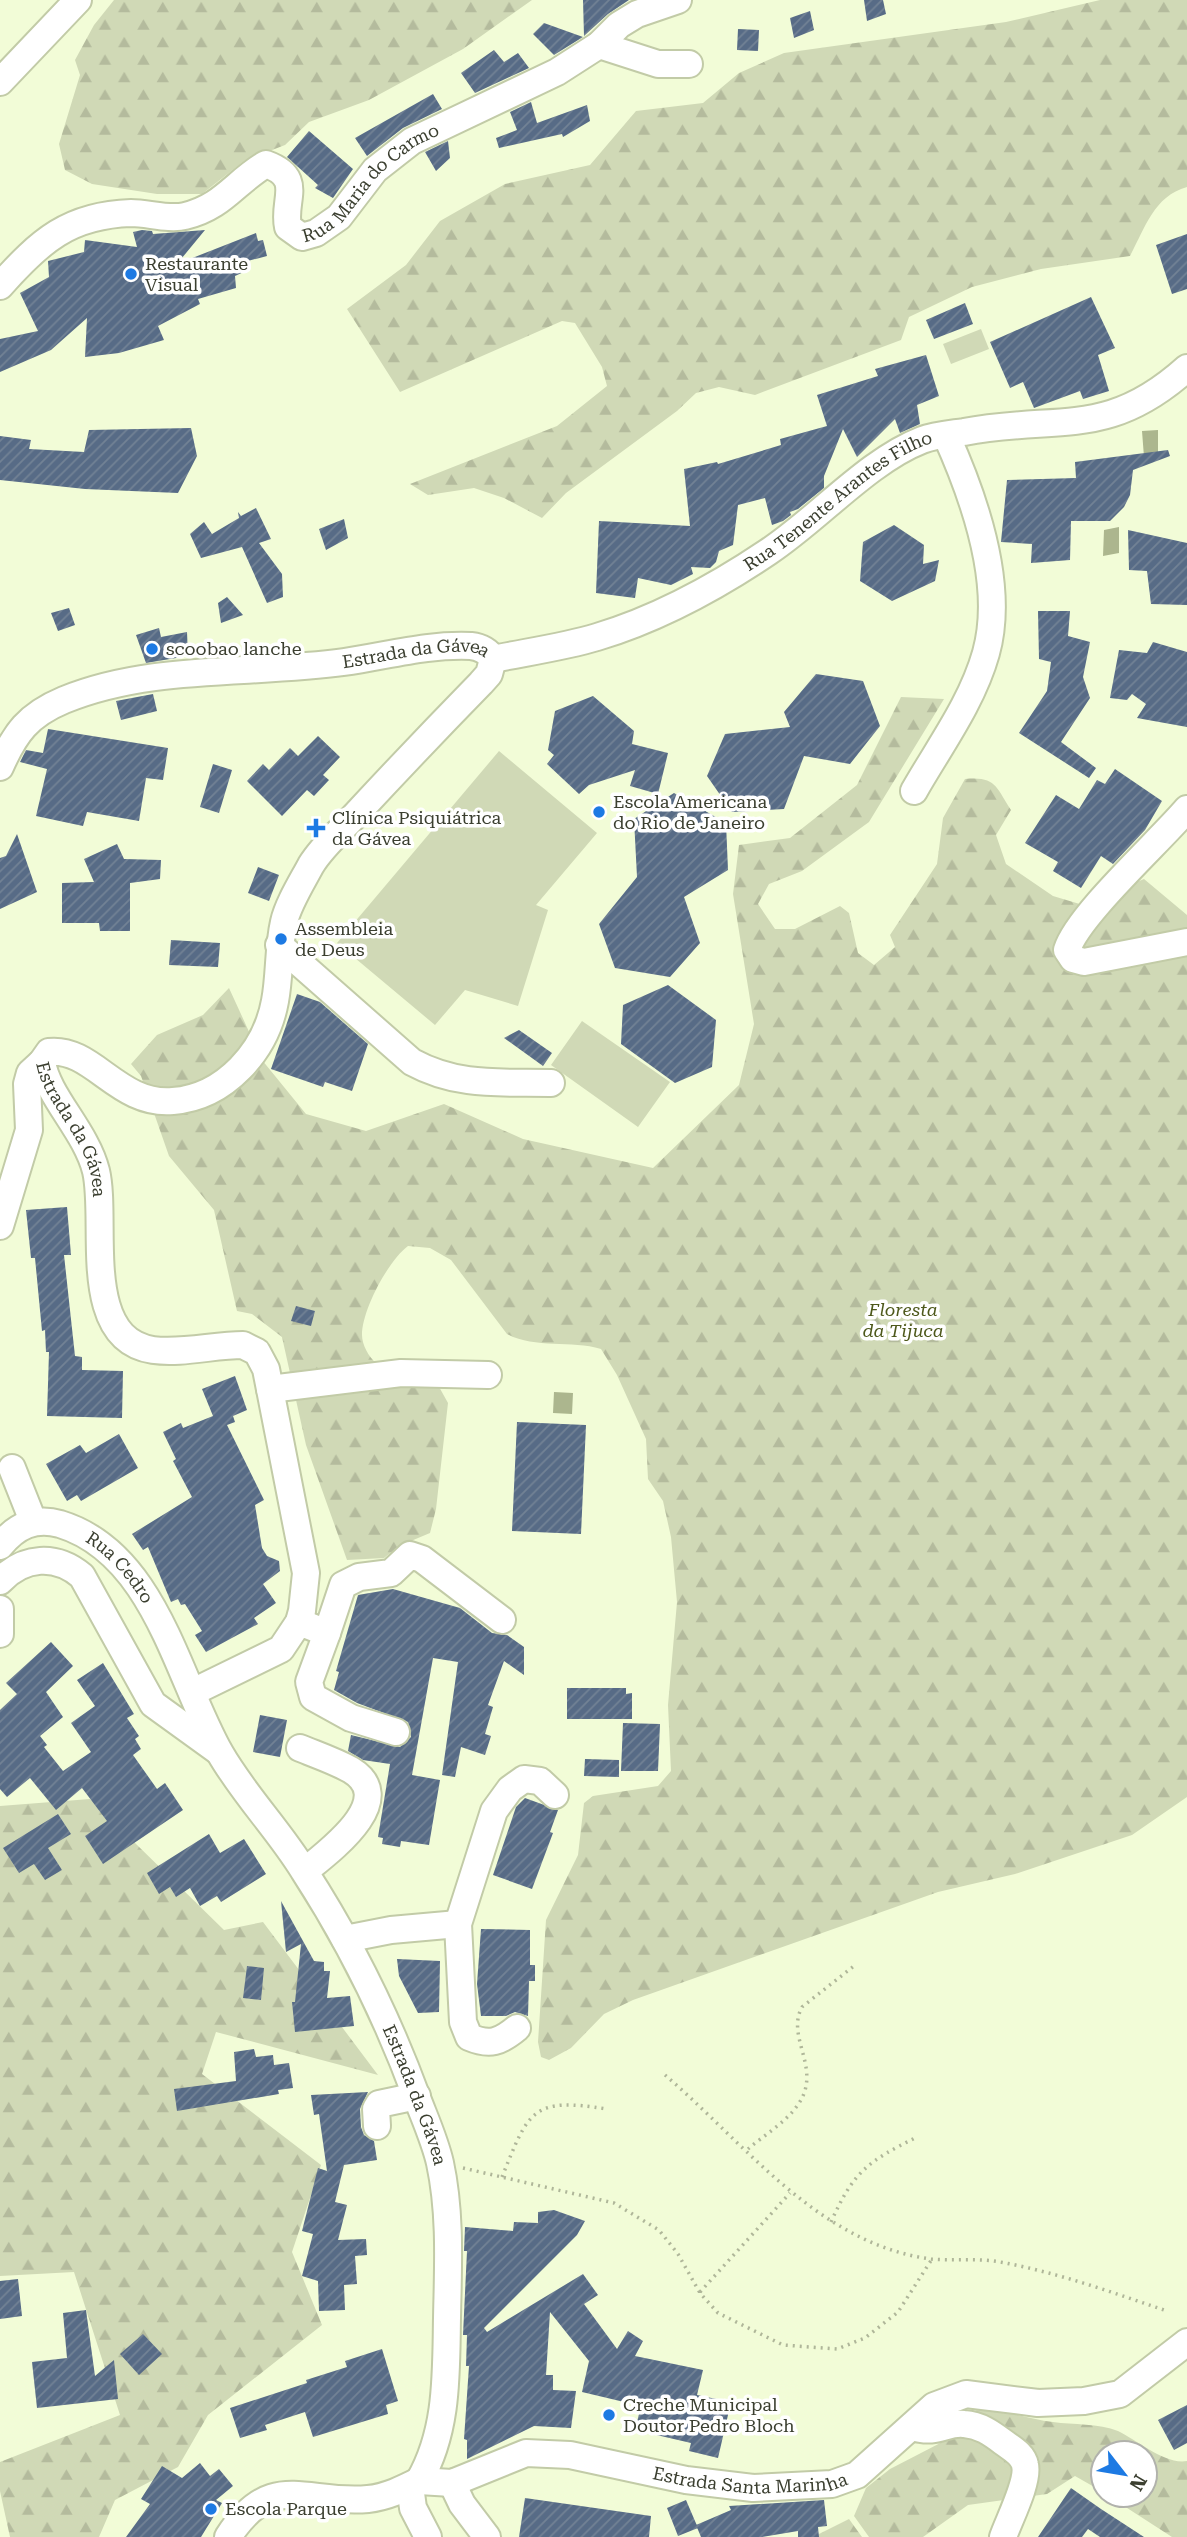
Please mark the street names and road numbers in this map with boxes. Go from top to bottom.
street label: Rua Maria do Carmo [300,119,442,246]
street label: Rua Tenente Arantes Filho [739,426,935,575]
street label: Estrada da Gávea [341,635,494,672]
street label: Estrada da Gávea [32,1059,110,1198]
street label: Rua Cedro [82,1527,158,1607]
street label: Estrada da Gávea [379,2021,451,2167]
street label: Estrada Santa Marinha [651,2462,850,2498]

